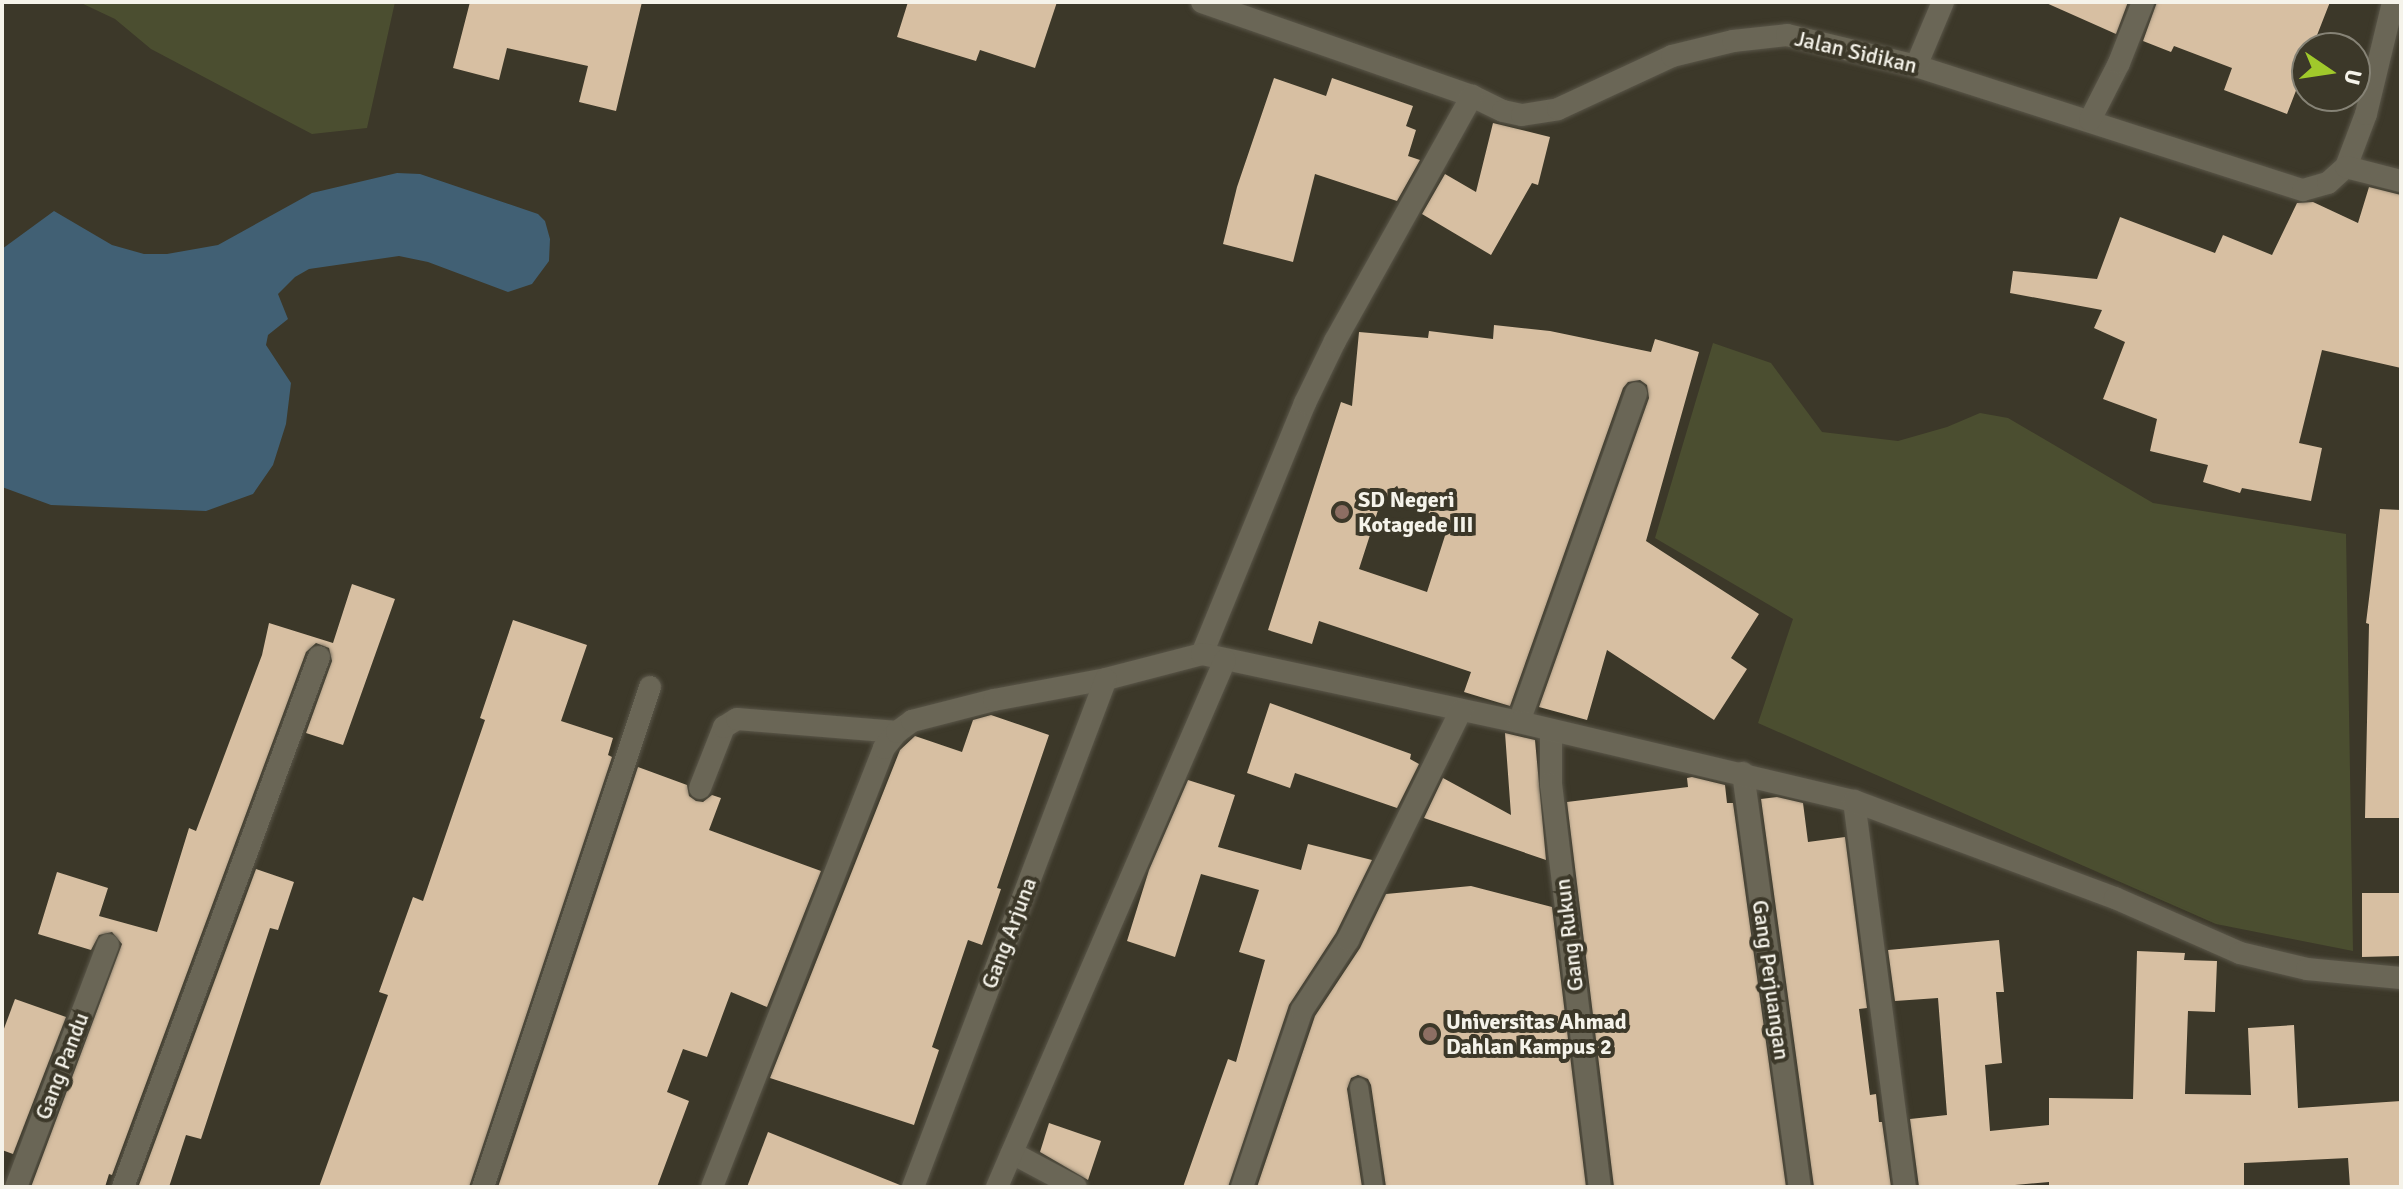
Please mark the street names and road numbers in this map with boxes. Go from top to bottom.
street label: Jalan Sidikan [1792,25,1920,79]
street label: Gang Arjuna [976,874,1042,992]
street label: Gang Rukun [1549,877,1589,993]
street label: Gang Perjuangan [1747,898,1795,1062]
street label: Gang Pandu [29,1009,95,1123]

